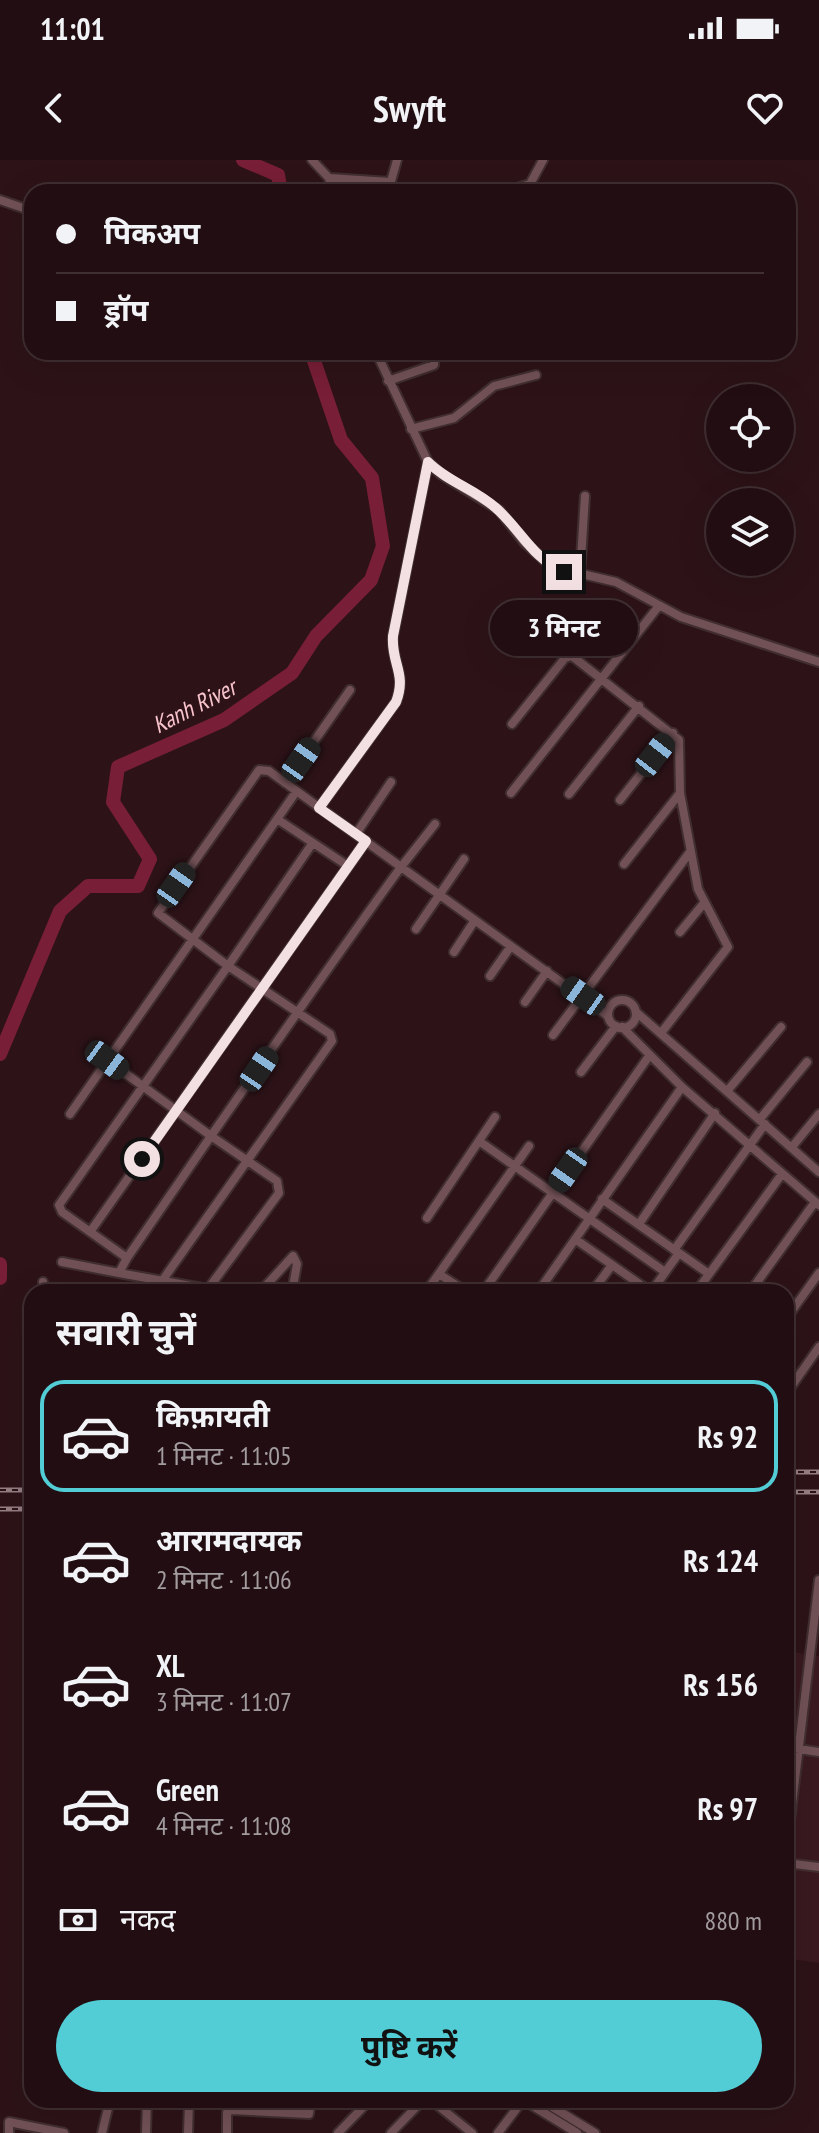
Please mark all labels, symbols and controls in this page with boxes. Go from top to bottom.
text: 11:01 [40,9,105,48]
text: Swyft [373,85,446,132]
icon: back [32,86,76,130]
icon: heart [743,86,787,130]
text: पिकअप [104,213,200,252]
text: ड्रॉप [104,290,148,329]
map controls [706,384,794,576]
button: locate [706,384,794,472]
button: layers [706,488,794,576]
route end [546,554,582,590]
callout: 3 मिनट [490,600,638,656]
text: 3 मिनट [528,611,600,644]
water label: Kanh River [147,670,244,740]
car [631,729,679,781]
car [277,733,325,787]
car [152,858,200,912]
car [556,972,610,1020]
car [81,1036,133,1084]
car [236,1042,282,1096]
route start [124,1141,160,1177]
car [544,1143,592,1197]
text: सवारी चुनें [56,1308,196,1355]
text: किफ़ायती [156,1396,270,1435]
icon: car [60,1400,132,1472]
text: Rs 92 [698,1417,758,1456]
text: 1 मिनट · 11:05 [156,1439,292,1472]
text: आरामदायक [156,1520,302,1559]
icon: car [60,1524,132,1596]
text: Rs 124 [683,1541,758,1580]
text: 2 मिनट · 11:06 [156,1563,292,1596]
text: XL [156,1646,185,1685]
icon: car [60,1648,132,1720]
text: Rs 156 [683,1665,758,1704]
text: 3 मिनट · 11:07 [156,1685,292,1718]
text: Green [156,1770,219,1809]
icon: car [60,1772,132,1844]
text: Rs 97 [698,1789,758,1828]
text: 4 मिनट · 11:08 [156,1809,292,1842]
icon: cash [56,1898,100,1942]
text: नकद [120,1899,176,1938]
text: 880 m [704,1904,762,1937]
button: पुष्टि करें [56,2000,762,2092]

